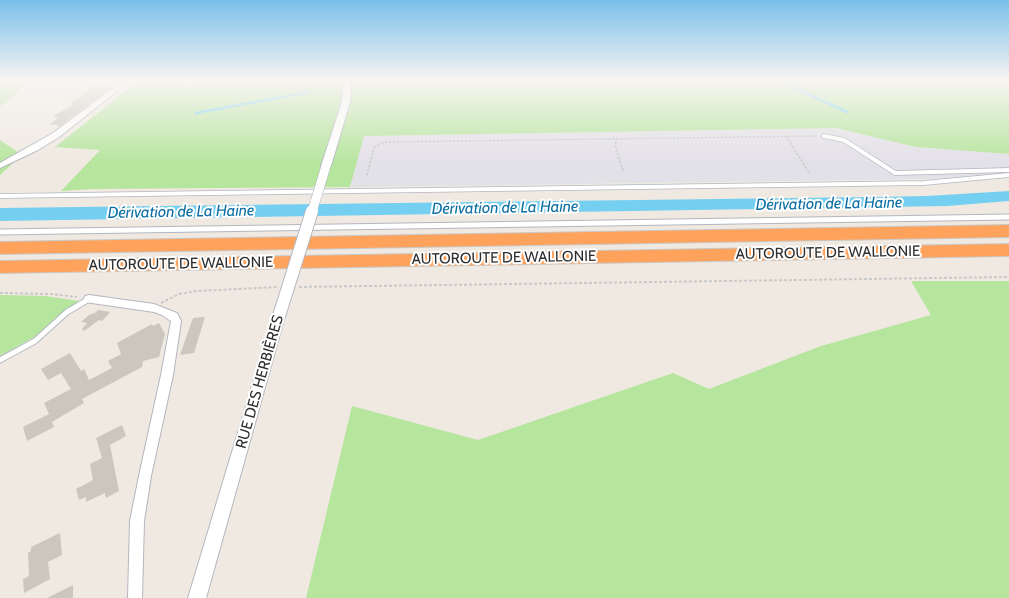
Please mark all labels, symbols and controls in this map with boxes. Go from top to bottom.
water label: Dérivation de La Haine [756,193,902,215]
water label: Dérivation de La Haine [432,197,578,219]
water label: Dérivation de La Haine [108,201,254,223]
street label: AUTOROUTE DE WALLONIE [736,242,920,264]
street label: AUTOROUTE DE WALLONIE [412,247,596,269]
street label: AUTOROUTE DE WALLONIE [89,253,273,275]
street label: RUE DES HERBIÈRES [232,313,288,451]

